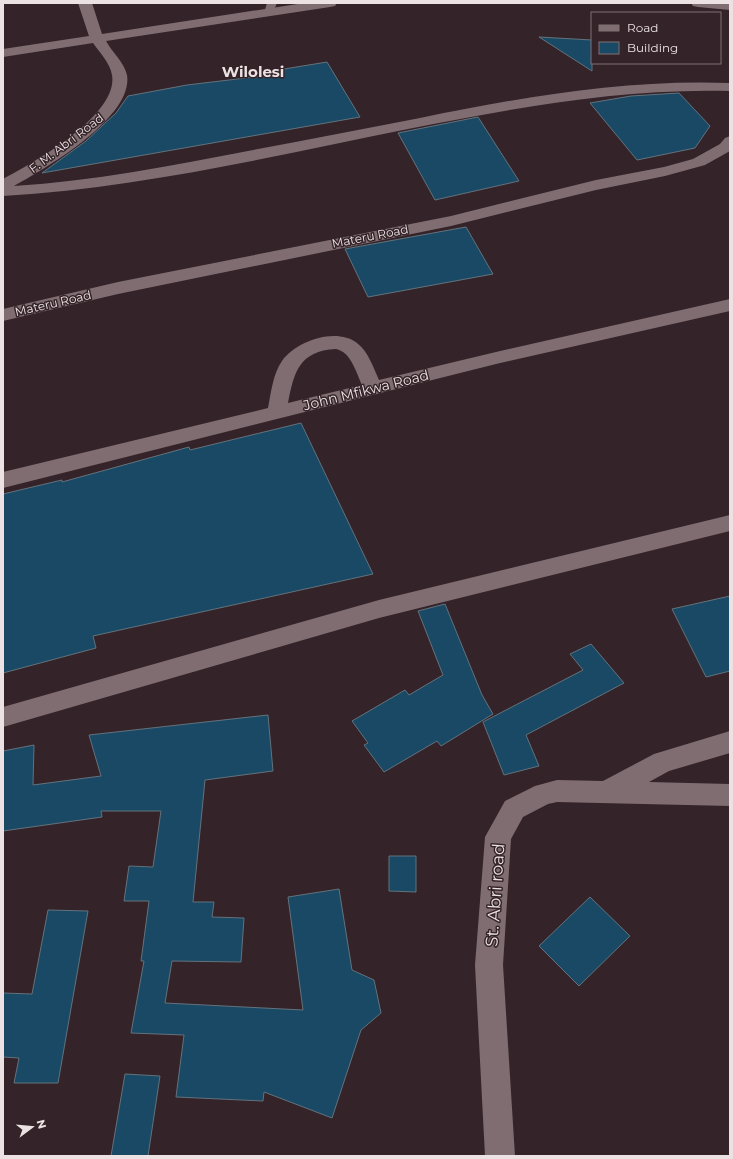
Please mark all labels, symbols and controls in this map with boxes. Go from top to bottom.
legend [591,12,721,64]
text: Road [627,20,658,35]
text: Building [627,40,678,55]
district label: Wilolesi [222,62,284,81]
street label: F. M. Abri Road [26,110,106,176]
street label: Materu Road [330,221,410,251]
street label: Materu Road [13,287,93,319]
street label: John Mfikwa Road [300,366,431,415]
street label: St. Abri road [481,843,509,947]
north arrow [12,1107,52,1147]
text: N [34,1118,50,1130]

